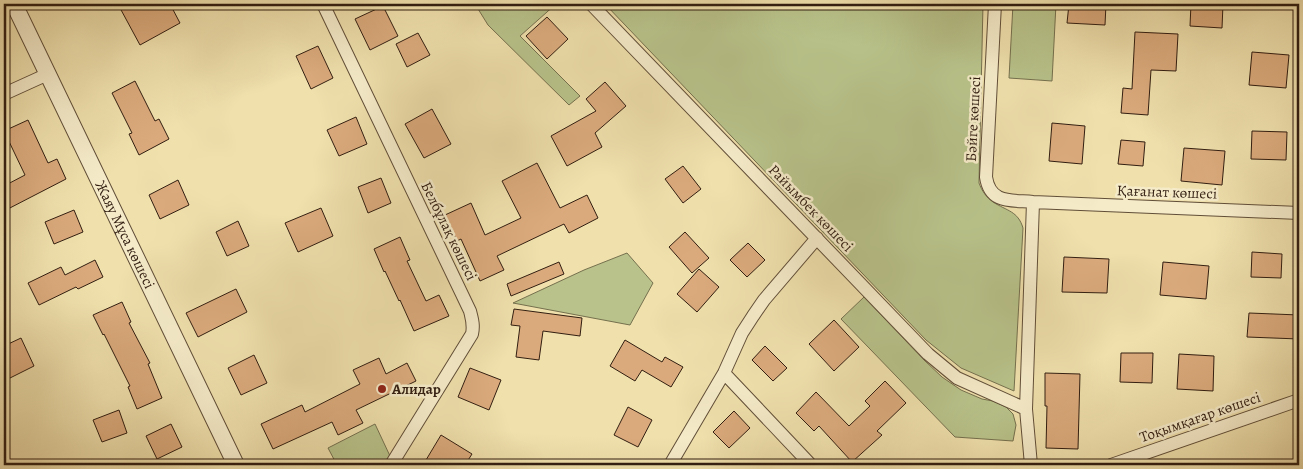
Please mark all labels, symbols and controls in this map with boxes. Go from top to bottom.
street label: Бәйге көшесі [961,76,985,162]
street label: Райымбек көшесі [764,160,858,256]
street label: Жаяу Мұса көшесі [91,177,160,292]
street label: Белбұлақ көшесі [416,178,482,284]
street label: Қағанат көшесі [1117,180,1217,204]
place label: Алидар [391,379,441,399]
marker: Алидар [376,383,388,395]
street label: Тоқымқағар көшесі [1137,387,1263,447]

